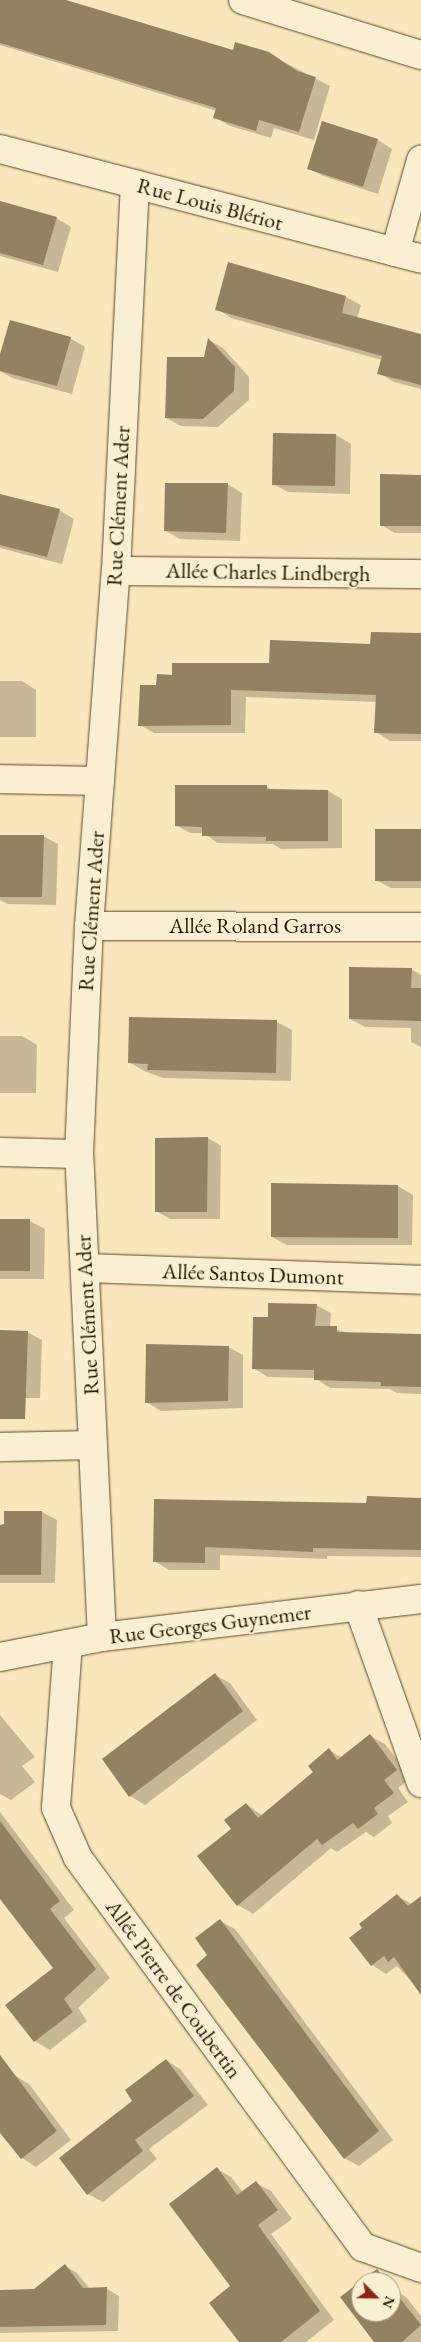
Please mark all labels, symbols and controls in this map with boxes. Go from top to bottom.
street label: Rue Louis Blériot [134,172,286,236]
street label: Rue Clément Ader [101,425,135,587]
street label: Allée Charles Lindbergh [165,557,371,587]
street label: Rue Clément Ader [72,830,110,992]
street label: Allée Roland Garros [169,913,341,939]
street label: Rue Clément Ader [70,1234,104,1396]
street label: Allée Santos Dumont [162,1258,344,1290]
street label: Rue Georges Guynemer [108,1599,312,1649]
street label: Allée Pierre de Coubertin [100,1895,248,2083]
north arrow [351,2272,401,2322]
text: N [378,2294,399,2311]

